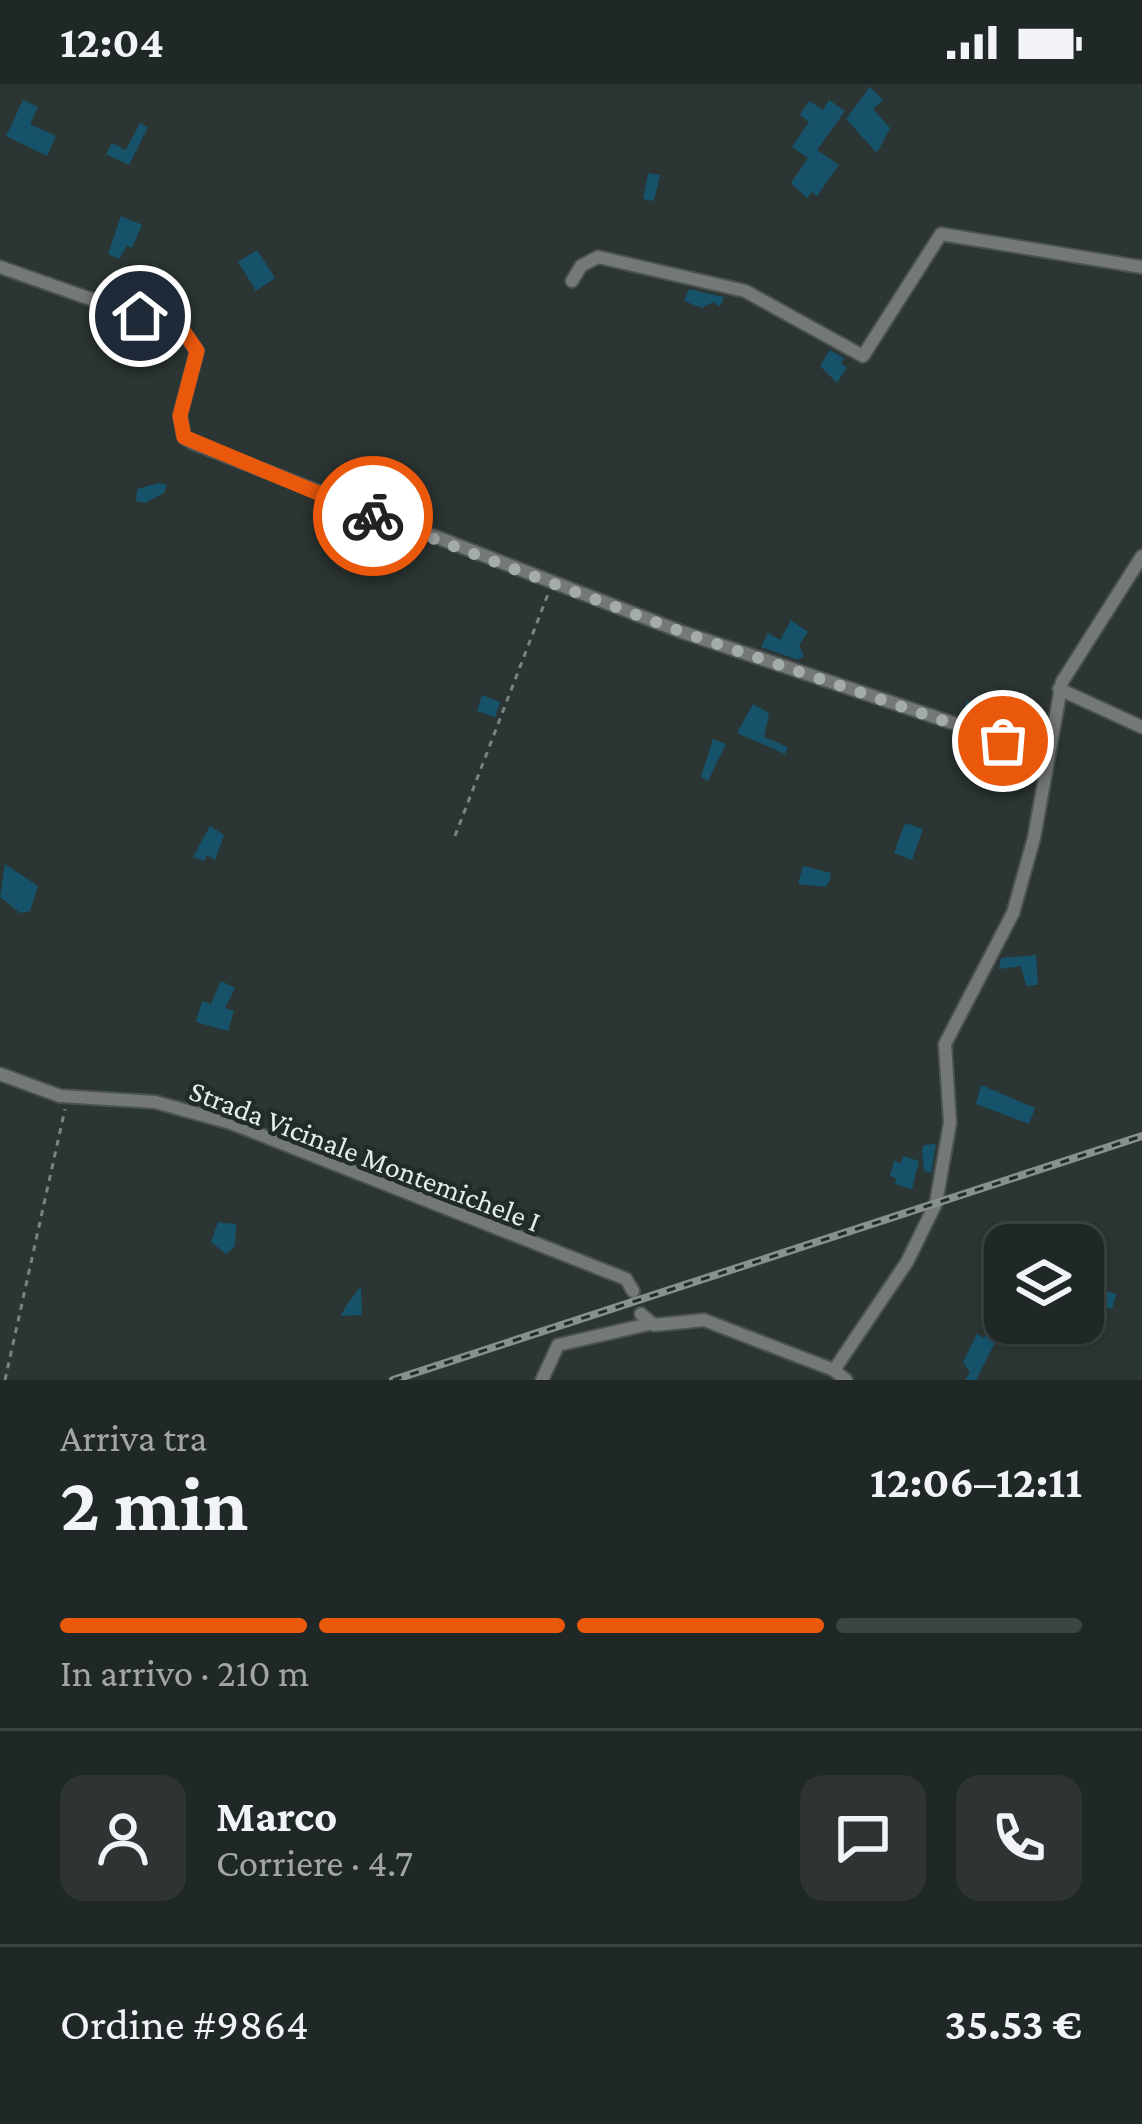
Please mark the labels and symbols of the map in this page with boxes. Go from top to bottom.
pin [89,265,191,367]
courier [313,456,433,576]
pin [952,690,1054,792]
street label: Strada Vicinale Montemichele I [185,1073,545,1238]

